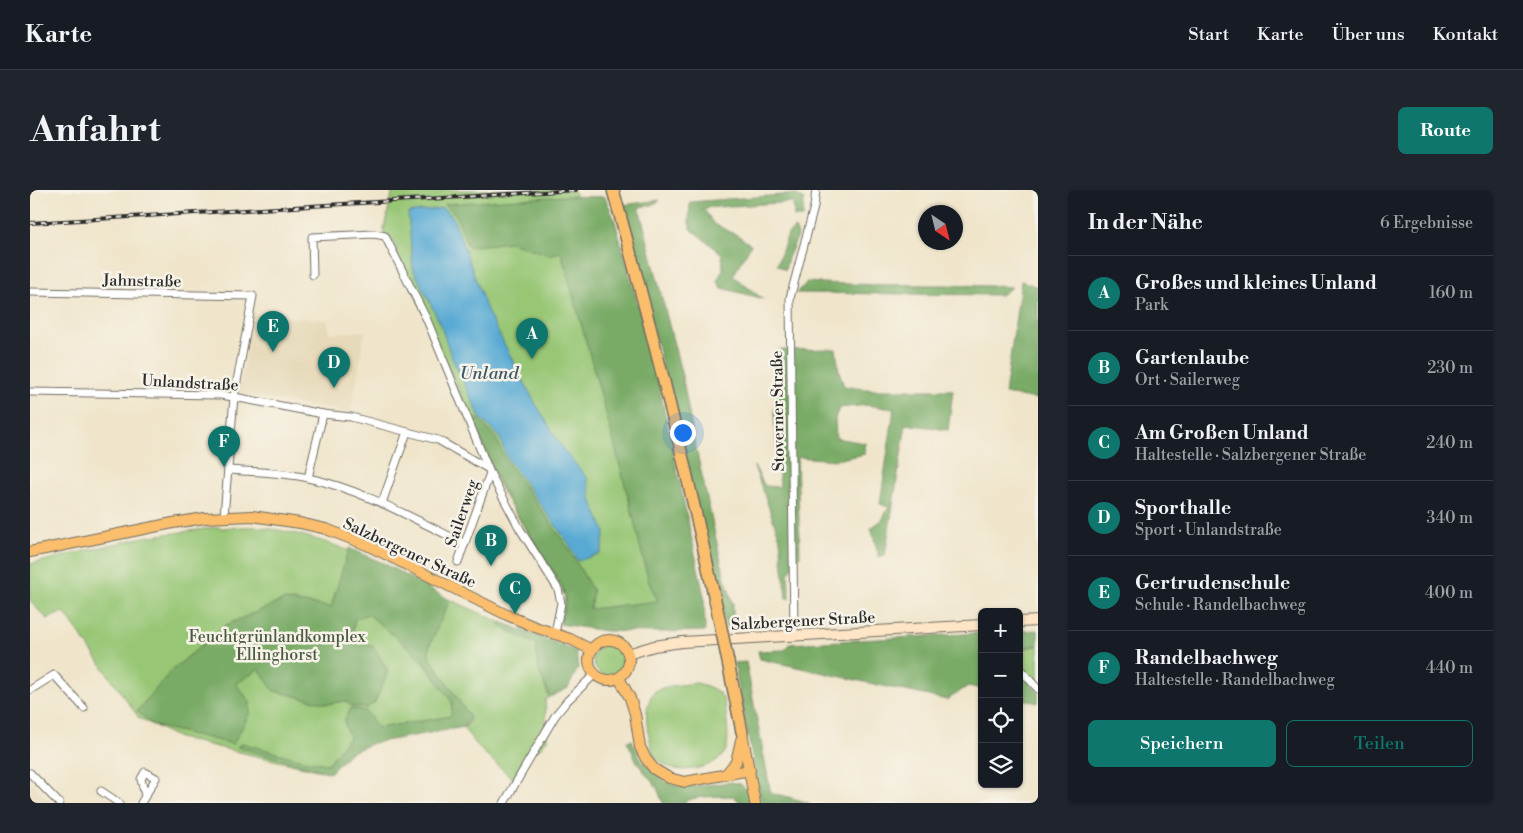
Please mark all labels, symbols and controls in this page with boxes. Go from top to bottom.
text: Karte [25,20,92,50]
text: Start [1188,23,1229,46]
text: Karte [1257,23,1304,46]
text: Über uns [1332,23,1405,46]
text: Kontakt [1433,23,1498,46]
button: Route [1398,107,1493,154]
text: Anfahrt [30,109,161,152]
north arrow [918,205,963,250]
text: In der Nähe [1088,210,1203,236]
text: 6 Ergebnisse [1380,213,1473,233]
street label: Jahnstraße [101,270,182,292]
text: Großes und kleines Unland [1135,271,1377,295]
text: A [1098,283,1110,303]
text: 160 m [1429,283,1473,303]
text: Park [1135,295,1168,315]
pin: E [257,311,289,352]
pin: A [516,318,548,359]
text: Gartenlaube [1135,346,1249,370]
pin: D [318,347,350,388]
street label: Stoverner Straße [767,350,789,472]
text: B [1098,358,1110,378]
text: 230 m [1427,358,1473,378]
water label: Unland [459,362,519,385]
street label: Unlandstraße [141,370,239,396]
text: Ort · Sailerweg [1135,370,1240,390]
your location [670,420,696,446]
text: Am Großen Unland [1135,421,1309,445]
pin: F [208,426,240,467]
text: C [1098,433,1110,453]
text: 240 m [1426,433,1473,453]
text: Haltestelle · Salzbergener Straße [1135,445,1366,465]
street label: Sailerweg [441,476,483,550]
text: Sporthalle [1135,496,1231,520]
text: D [1098,508,1110,528]
text: 340 m [1426,508,1473,528]
street label: Salzbergener Straße [340,513,479,593]
text: Sport · Unlandstraße [1135,520,1282,540]
pin: B [475,525,507,566]
text: Gertrudenschule [1135,571,1290,595]
pin: C [499,573,531,614]
text: E [1098,583,1110,603]
text: 400 m [1425,583,1473,603]
text: Schule · Randelbachweg [1135,595,1306,615]
street label: Salzbergener Straße [730,607,876,635]
map controls [978,608,1023,788]
button: + [978,608,1023,653]
park label: Feuchtgrünlandkomplex Ellinghorst [188,627,366,665]
text: Randelbachweg [1135,646,1278,670]
button: − [978,653,1023,698]
text: F [1098,658,1110,678]
text: 440 m [1426,658,1473,678]
text: Haltestelle · Randelbachweg [1135,670,1335,690]
button: locate [978,698,1023,743]
button: Speichern [1088,720,1276,767]
button: Teilen [1286,720,1473,767]
button: layers [978,743,1023,788]

